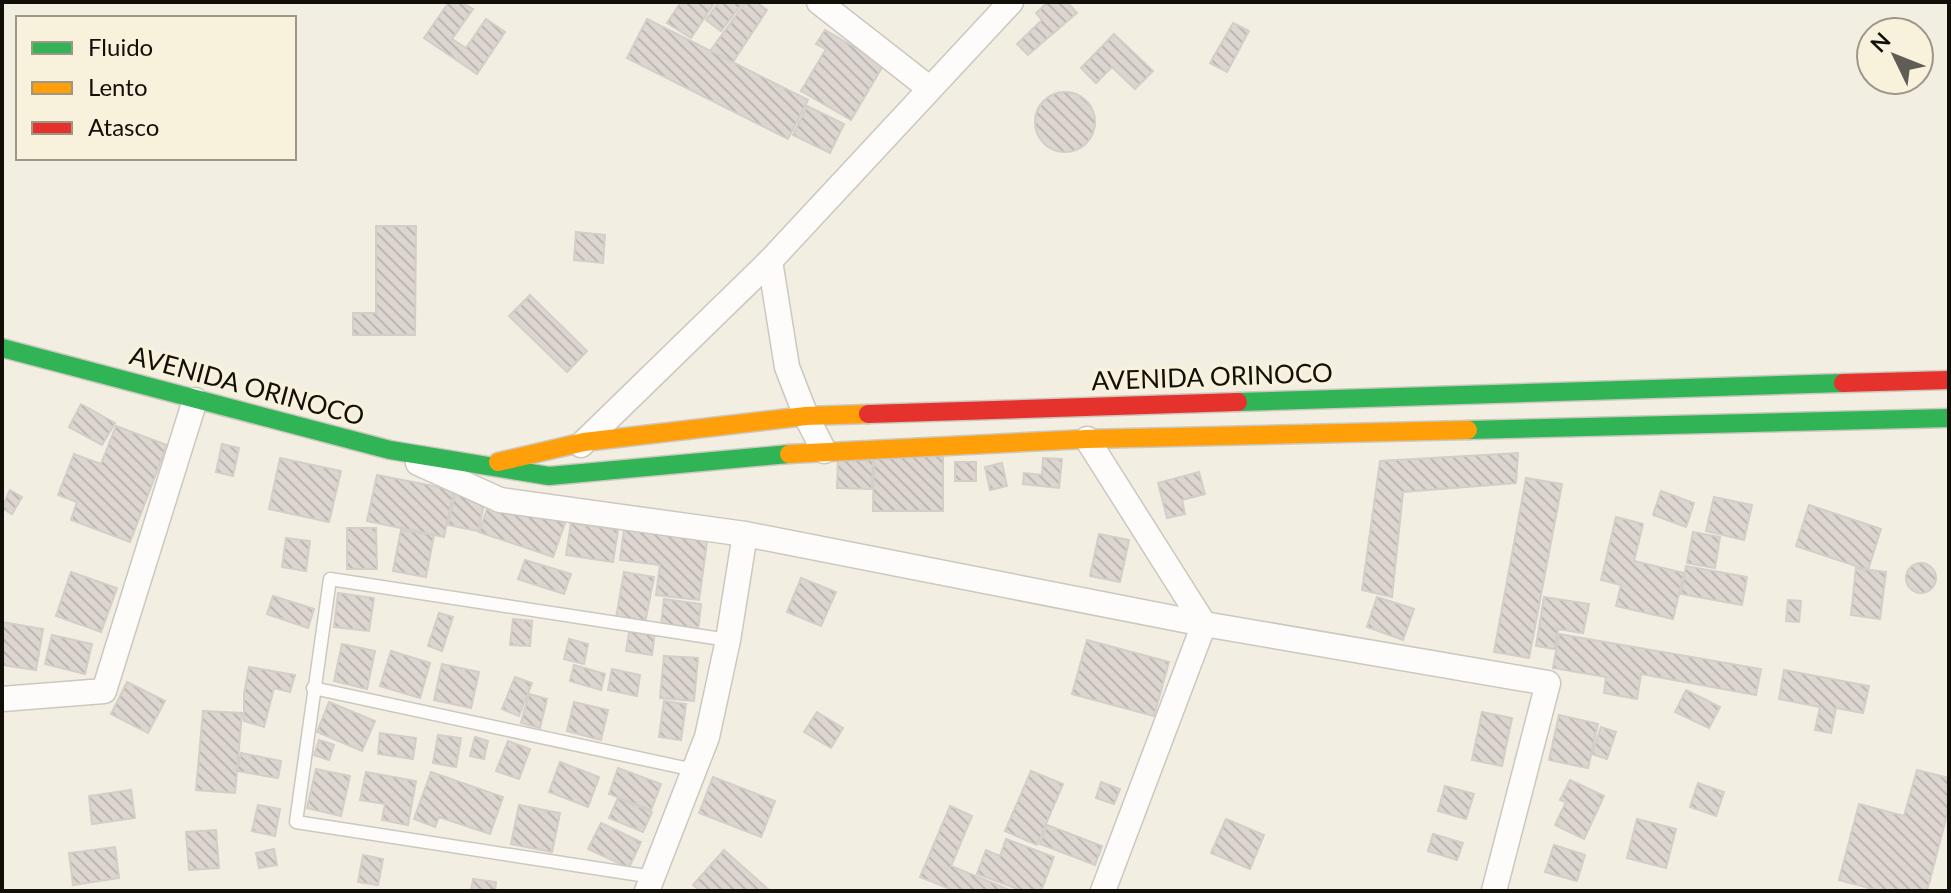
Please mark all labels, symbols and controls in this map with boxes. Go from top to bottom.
legend [16,16,296,160]
north arrow [1855,16,1935,96]
text: N [1864,27,1896,57]
text: Fluido [88,32,153,61]
text: Lento [88,72,148,101]
text: Atasco [88,112,159,141]
street label: AVENIDA ORINOCO [126,338,368,432]
street label: AVENIDA ORINOCO [1091,356,1333,396]

